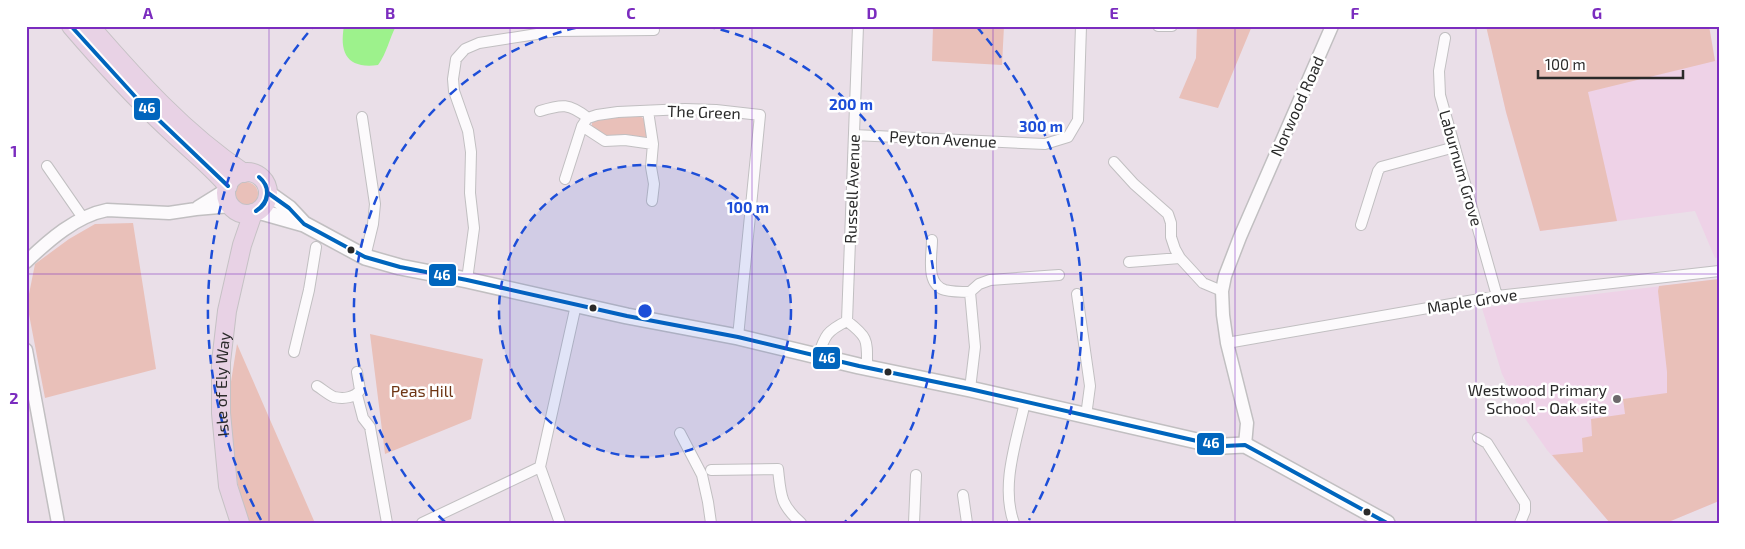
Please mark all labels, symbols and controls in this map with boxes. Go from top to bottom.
text: A [143,3,154,22]
text: B [385,3,395,22]
text: C [626,3,636,22]
text: D [867,3,878,22]
text: E [1109,3,1119,22]
text: F [1351,3,1360,22]
text: G [1592,3,1602,22]
scale bar [1538,48,1682,80]
street label: Norwood Road [1266,53,1327,159]
text: 100 m [1545,55,1586,73]
text: 200 m [829,95,873,113]
line badge: 46 [133,97,161,121]
text: 46 [138,99,156,116]
street label: The Green [667,101,741,122]
street label: Laburnum Grove [1436,108,1487,228]
text: 300 m [1019,117,1063,135]
street label: Peyton Avenue [889,126,997,151]
street label: Russell Avenue [840,134,863,244]
text: 1 [11,141,17,160]
text: 100 m [727,198,769,216]
unlabelled marker [346,245,356,255]
line badge: 46 [428,263,457,287]
text: 46 [433,266,451,283]
street label: Maple Grove [1425,284,1518,317]
centre of rings [636,302,654,320]
unlabelled marker [588,303,598,313]
street label: Isle of Ely Way [211,330,234,438]
line badge: 46 [812,346,841,370]
text: 46 [818,349,836,366]
unlabelled marker [883,367,893,377]
place label: Westwood Primary School - Oak site [1468,380,1608,417]
park label: Peas Hill [391,381,454,400]
text: 2 [9,388,19,407]
marker: Westwood Primary School - Oak site [1611,393,1623,405]
line badge: 46 [1196,432,1225,456]
text: 46 [1202,434,1220,451]
unlabelled marker [1362,507,1372,517]

